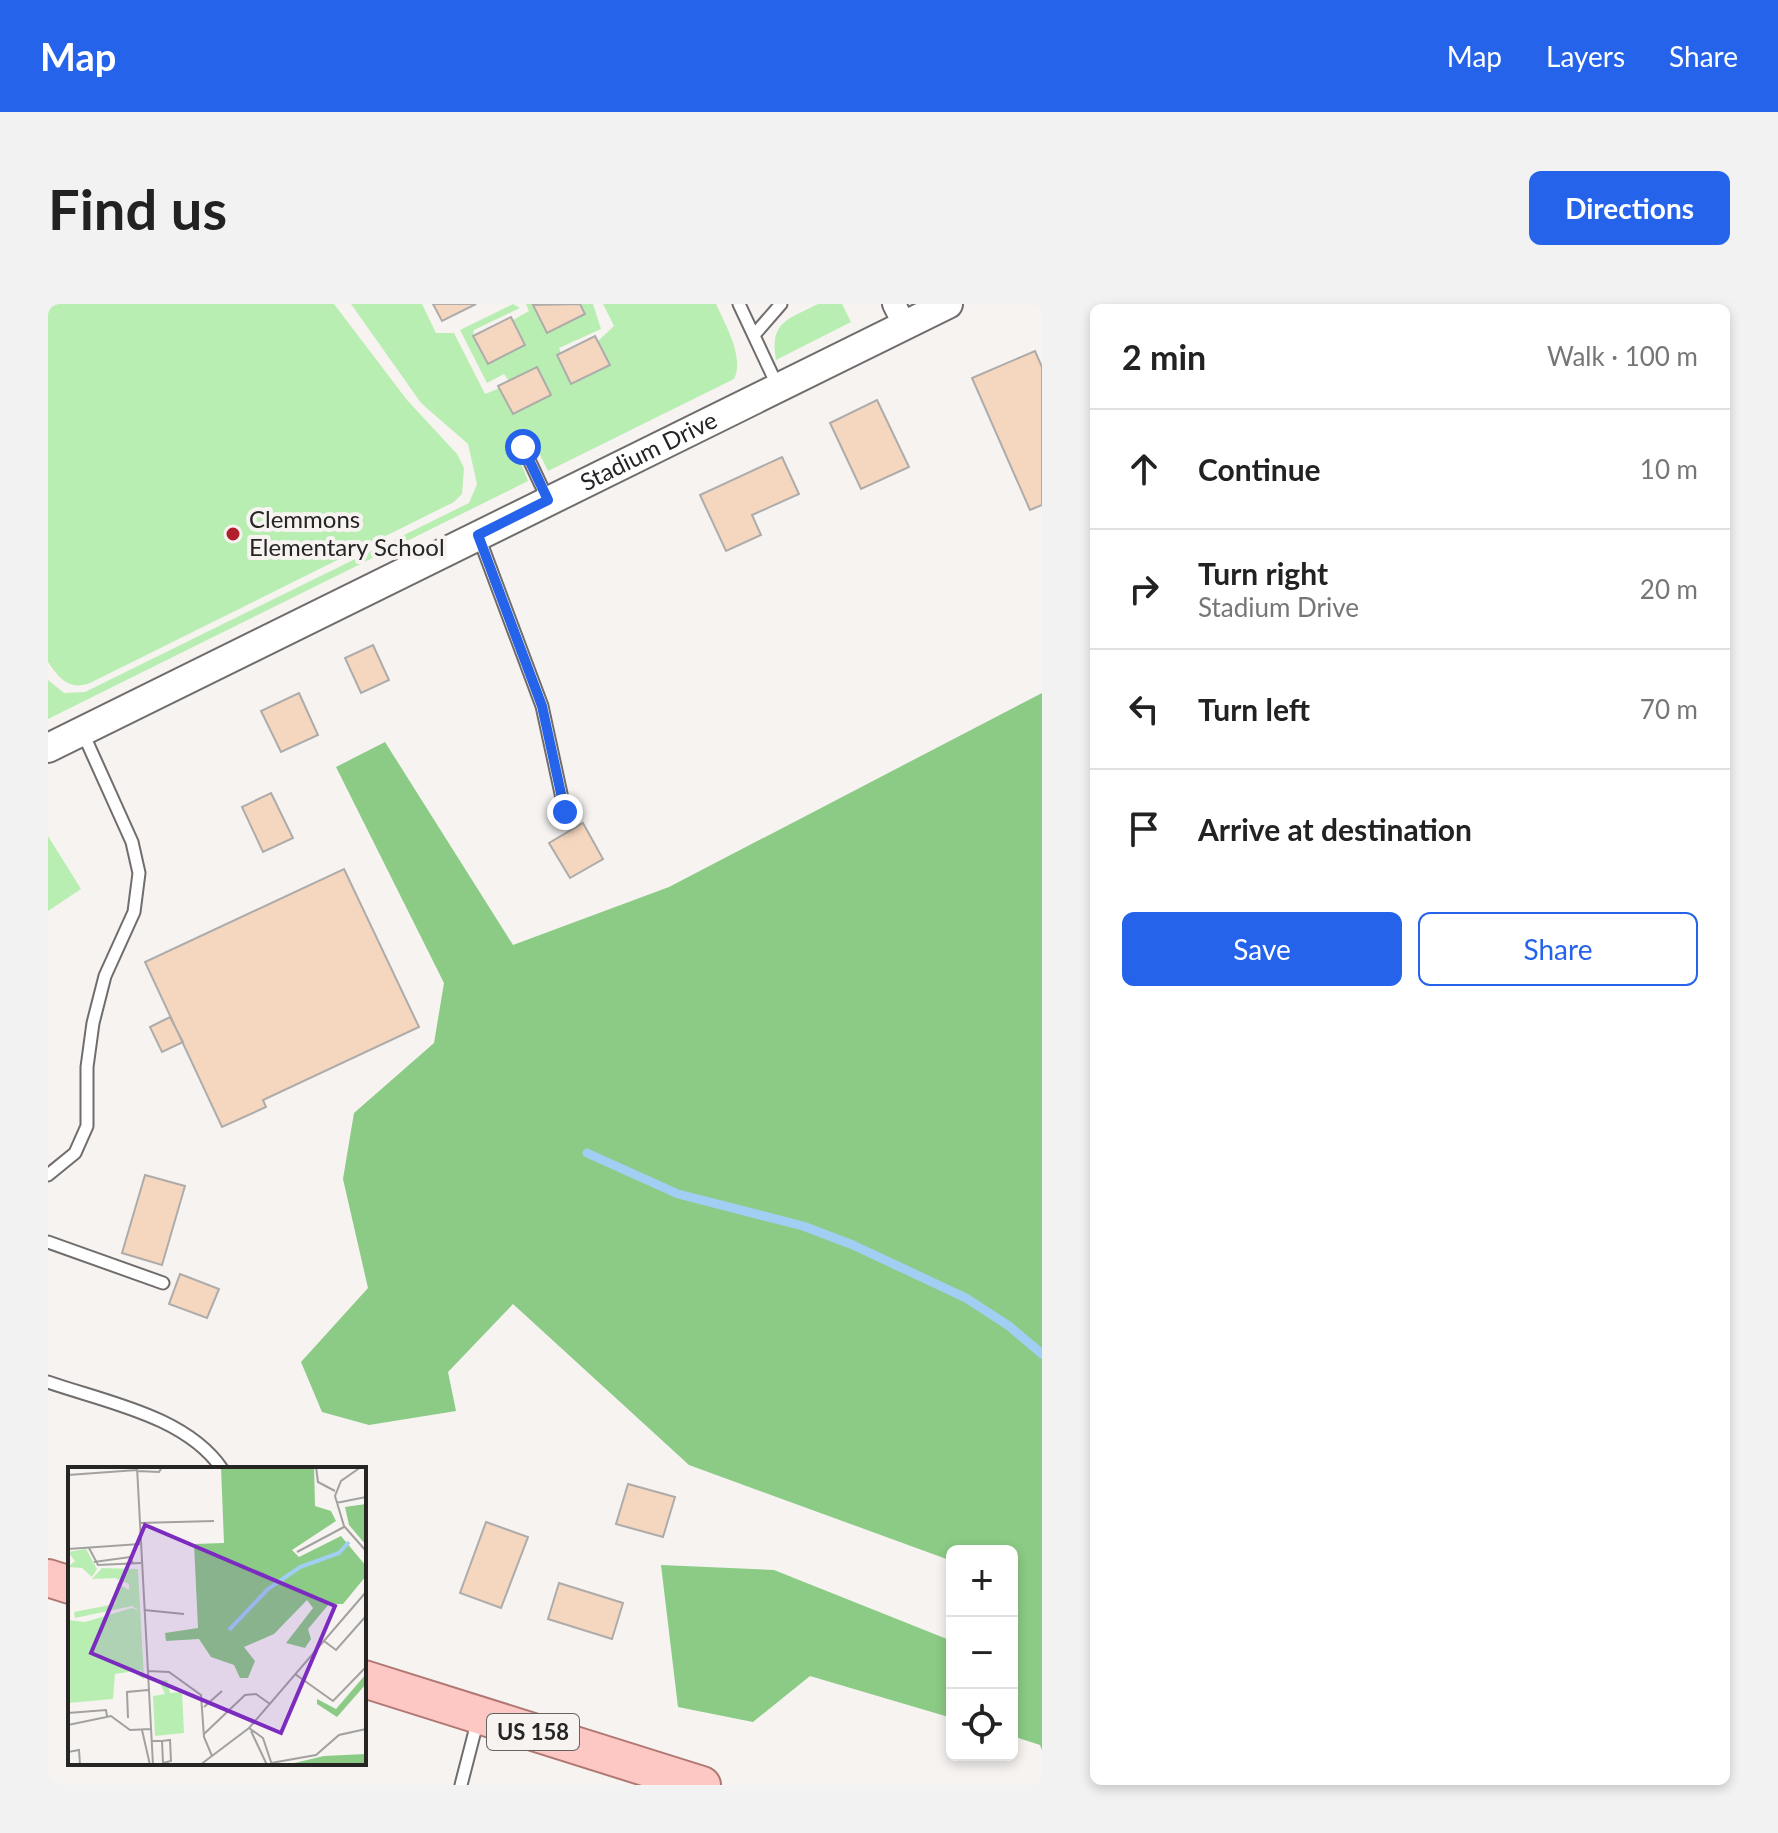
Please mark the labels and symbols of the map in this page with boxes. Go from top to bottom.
street label: Stadium Drive [575,404,721,496]
route start [505,429,541,465]
place label: Clemmons Elementary School [249,504,445,561]
marker: Clemmons Elementary School [224,525,242,543]
route end [547,794,583,830]
inset map [68,1467,366,1765]
road number: US 158 [487,1714,579,1750]

